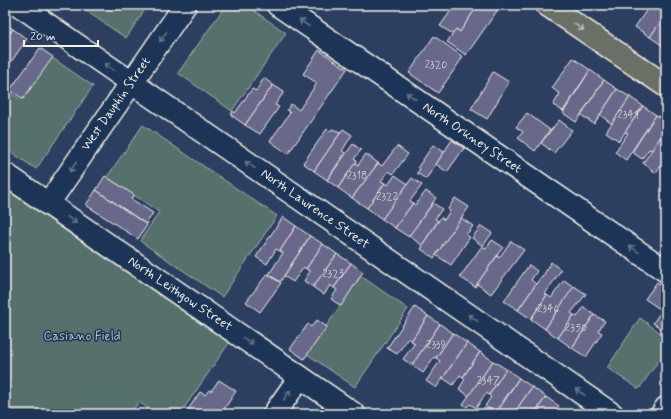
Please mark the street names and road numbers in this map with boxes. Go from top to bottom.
street label: West Dauphin Street [77,54,155,154]
street label: North Orkney Street [419,99,525,178]
street label: North Lawrence Street [257,165,373,253]
street label: North Leithgow Street [124,253,236,335]

